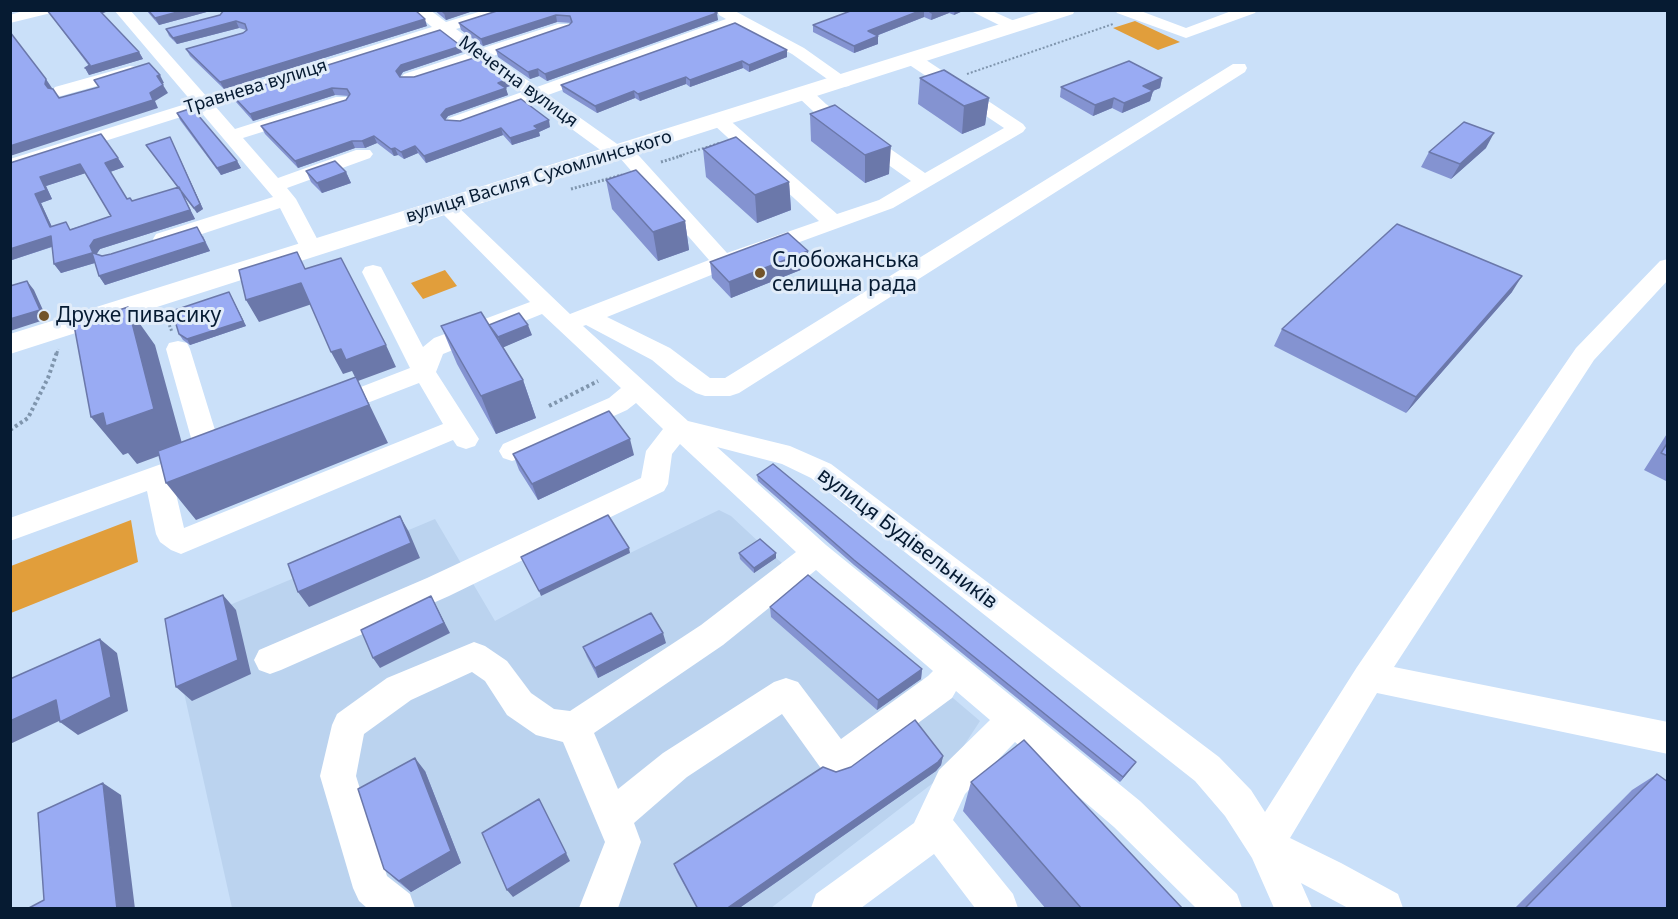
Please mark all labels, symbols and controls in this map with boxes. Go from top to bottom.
street label: Мечетна вулиця [454,32,582,132]
street label: Травнева вулиця [182,55,330,119]
street label: вулиця Василя Сухомлинського [403,126,675,228]
place label: Слобожанська селищна рада [772,248,919,298]
marker: Слобожанська селищна рада [753,266,767,280]
place label: Друже пивасику [56,303,221,329]
marker: Друже пивасику [37,309,51,323]
street label: вулиця Будівельників [812,463,1002,615]

